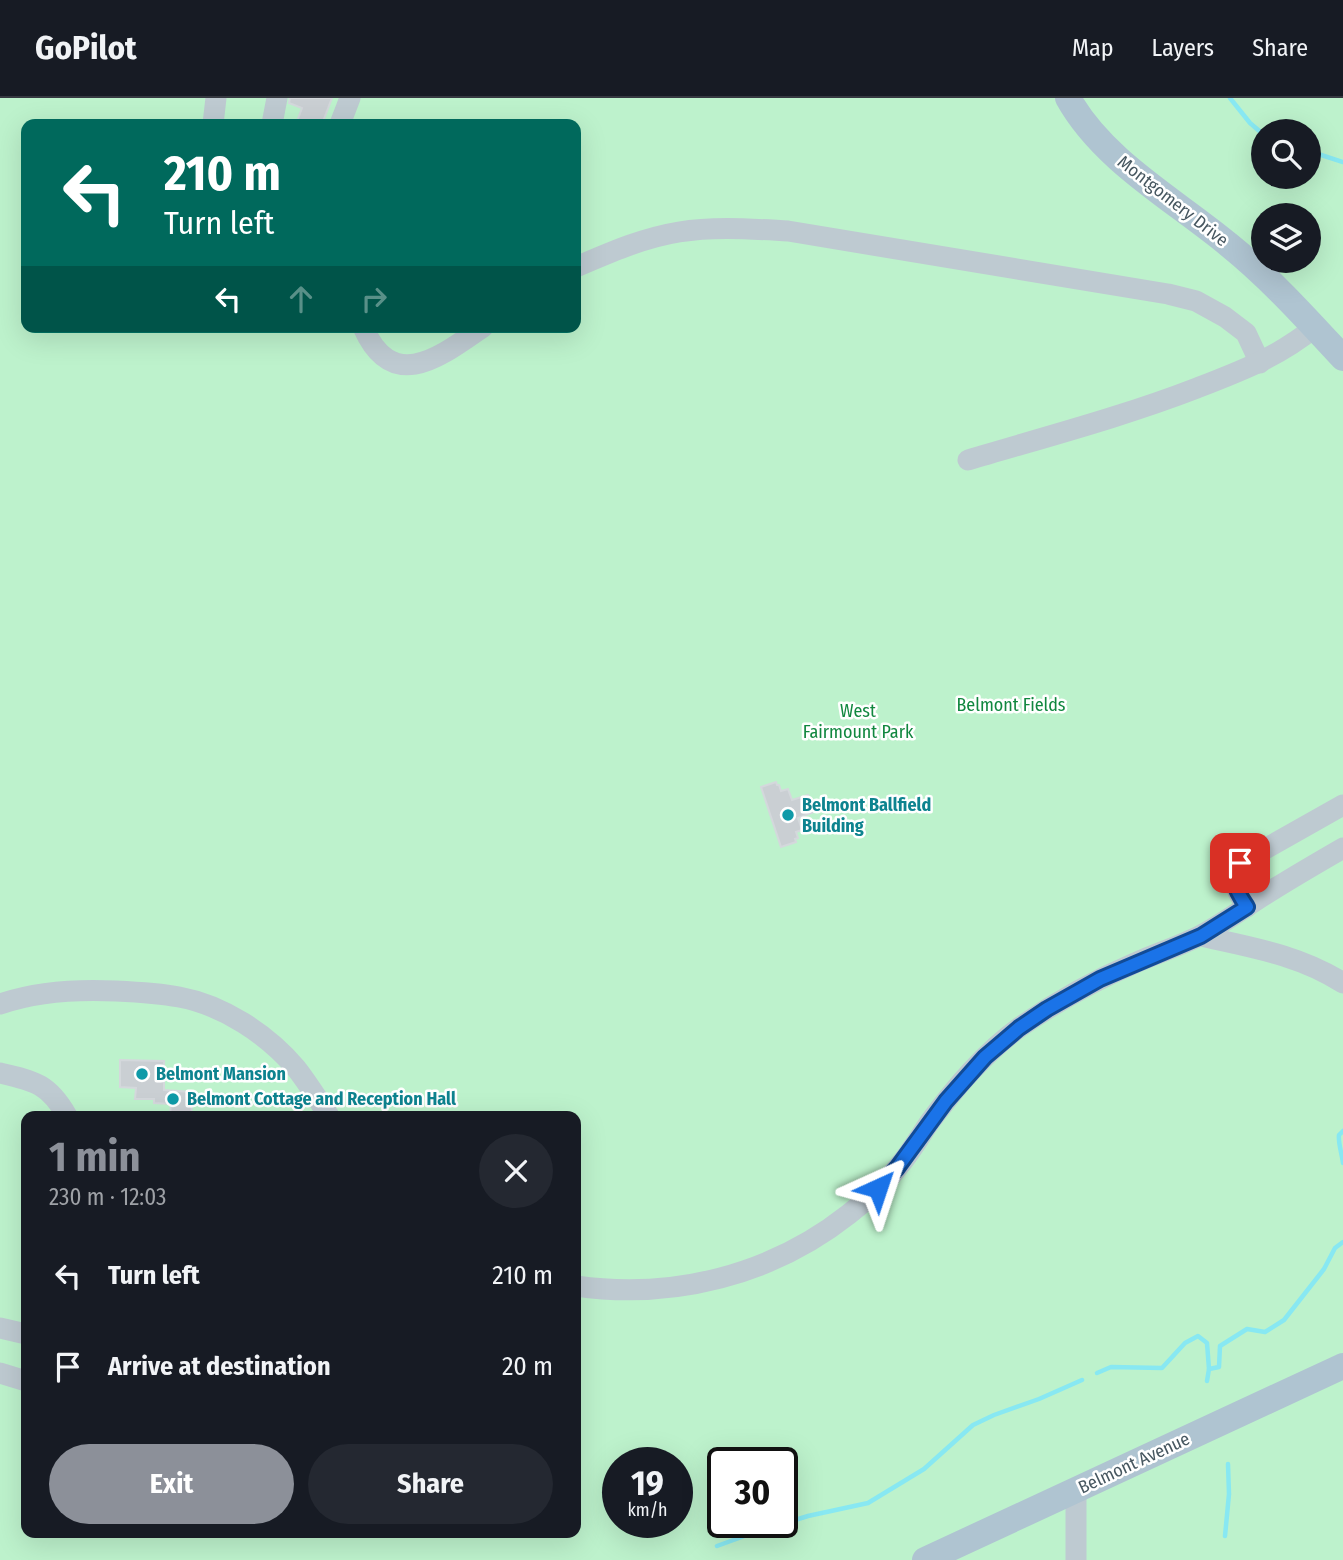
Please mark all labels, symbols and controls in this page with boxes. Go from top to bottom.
text: GoPilot [35,28,137,68]
text: Map [1072,34,1114,62]
text: Layers [1152,34,1214,62]
text: Share [1252,34,1308,62]
map controls [1251,119,1321,273]
button: search [1251,119,1321,189]
text: 210 m [164,144,281,203]
icon: left [49,147,140,238]
street label: Montgomery Drive [1113,151,1233,251]
button: layers [1251,203,1321,273]
text: Turn left [164,204,274,242]
icon: left [209,280,247,318]
icon: ahead [282,280,320,318]
icon: right [355,280,393,318]
park label: Belmont Fields [956,694,1066,716]
park label: West Fairmount Park [803,700,914,743]
place label: Belmont Ballfield Building [802,794,931,837]
marker: Belmont Ballfield Building [780,807,796,823]
pin [1210,833,1270,893]
icon: arrive [1221,844,1259,882]
place label: Belmont Mansion [156,1063,286,1085]
marker: Belmont Mansion [134,1066,150,1082]
place label: Belmont Cottage and Reception Hall [187,1088,456,1110]
marker: Belmont Cottage and Reception Hall [165,1091,181,1107]
text: 1 min [49,1132,140,1182]
button: close [479,1134,553,1208]
position arrow [841,1151,915,1225]
text: 230 m · 12:03 [49,1183,166,1211]
icon: left [49,1257,87,1295]
text: Turn left [108,1260,200,1291]
text: 210 m [492,1260,553,1291]
icon: arrive [49,1348,87,1386]
text: Arrive at destination [108,1351,331,1382]
text: 20 m [502,1351,553,1382]
street label: Belmont Avenue [1075,1428,1193,1498]
button: Exit [49,1444,294,1524]
button: Share [308,1444,553,1524]
speed limit sign: 30 [707,1447,798,1538]
text: 19 [631,1462,664,1504]
text: km/h [627,1499,668,1521]

